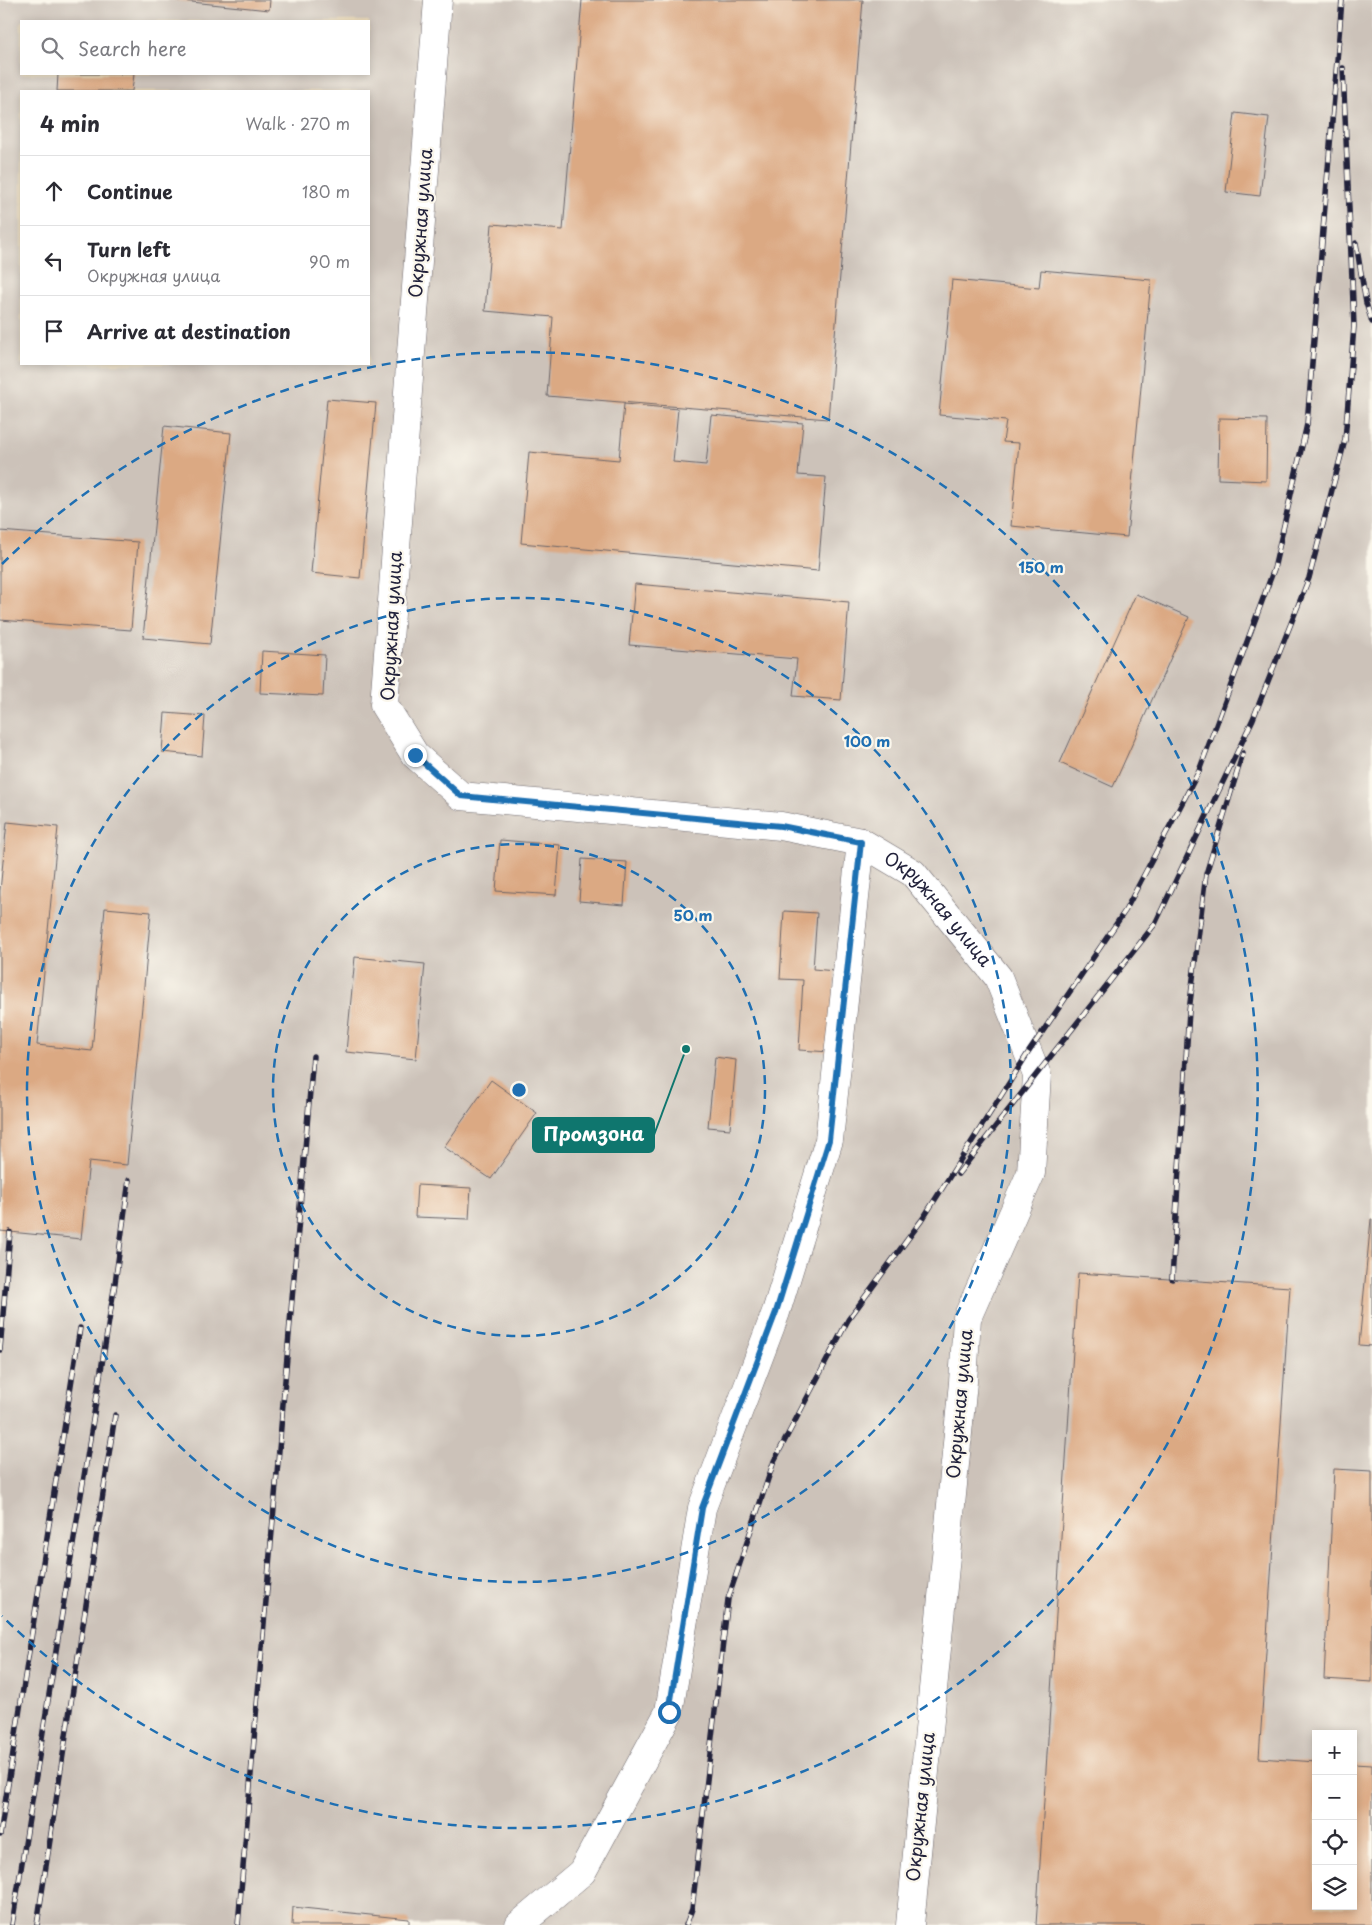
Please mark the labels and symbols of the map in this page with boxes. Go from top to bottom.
street label: Окружная улица [401,146,438,299]
street label: Окружная улица [373,550,408,702]
text: 150 m [1018,555,1064,578]
text: 100 m [844,729,890,752]
route end [404,744,427,767]
street label: Окружная улица [879,844,1000,972]
text: 50 m [674,903,712,926]
centre of rings [510,1081,528,1099]
callout: Промзона [533,1118,654,1152]
text: Промзона [544,1119,645,1147]
street label: Окружная улица [939,1327,979,1480]
route start [658,1701,681,1724]
street label: Окружная улица [898,1730,941,1883]

